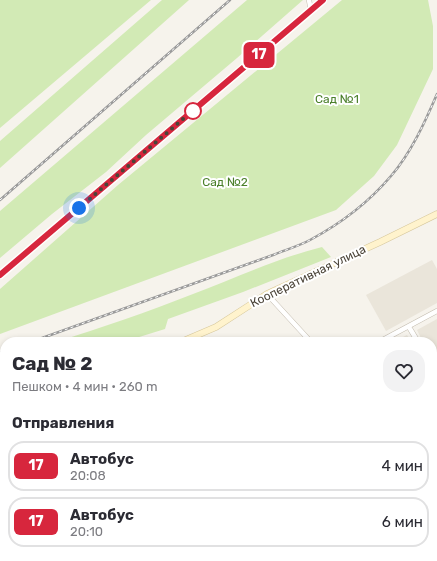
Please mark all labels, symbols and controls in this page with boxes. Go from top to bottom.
line badge: 17 [241,42,277,68]
text: 17 [252,46,266,63]
park label: Сад №1 [315,92,359,106]
unlabelled marker [184,102,202,120]
park label: Сад №2 [202,175,248,189]
your location [69,198,89,218]
street label: Кооперативная улица [248,242,368,310]
button: heart [383,350,425,392]
text: Сад № 2 [12,352,93,375]
text: Пешком · 4 мин · 260 m [12,379,158,394]
text: Отправления [12,414,114,432]
text: Автобус [70,450,134,468]
text: 17 [29,457,43,474]
text: 4 мин [382,457,423,475]
text: 20:08 [70,468,106,483]
text: Автобус [70,506,134,524]
text: 17 [29,513,43,530]
text: 6 мин [382,513,423,531]
text: 20:10 [70,524,103,539]

